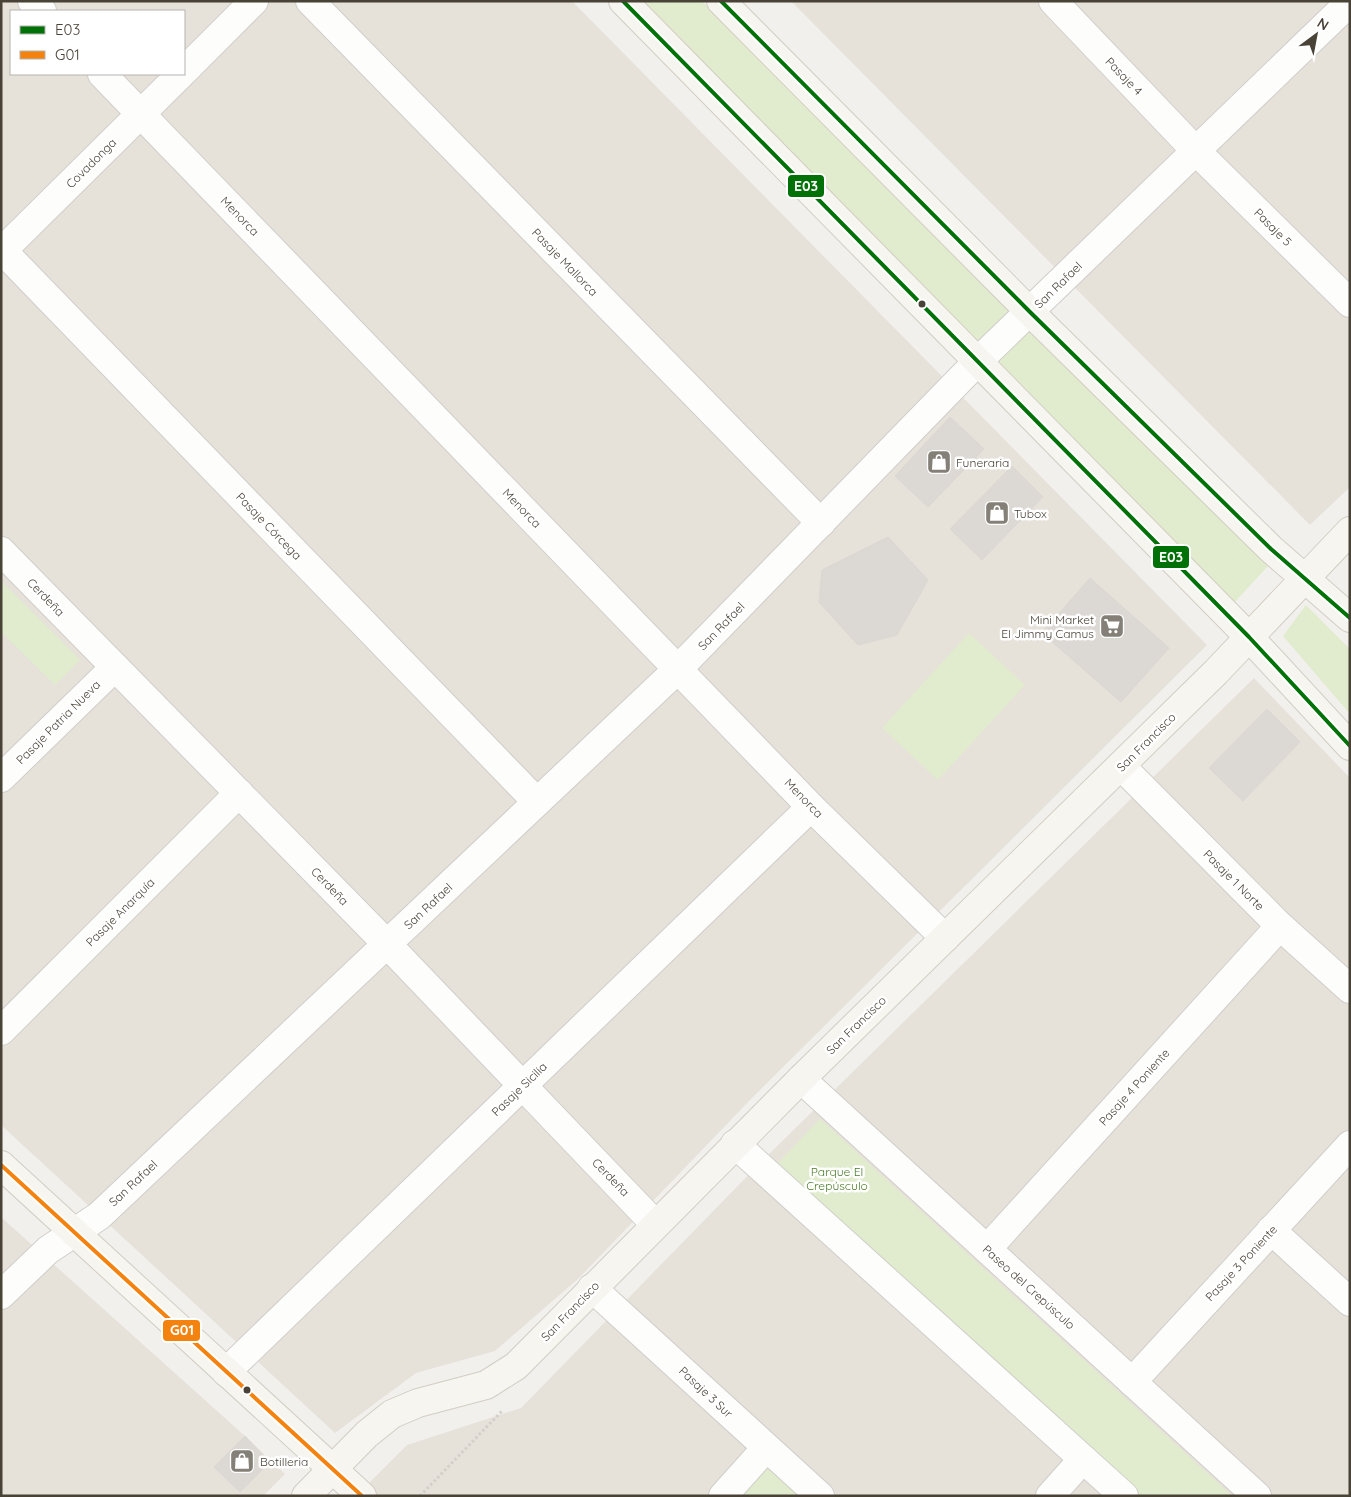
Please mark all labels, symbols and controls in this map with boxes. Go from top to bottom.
legend [10,10,185,75]
north arrow [1291,10,1341,60]
text: N [1314,14,1332,34]
text: E03 [55,20,80,39]
text: G01 [55,45,80,64]
street label: Pasaje 4 [1102,54,1146,98]
street label: Covadonga [63,135,119,191]
line badge: E03 [787,174,825,198]
text: E03 [794,177,818,195]
street label: Menorca [218,193,262,239]
street label: Pasaje 5 [1251,205,1295,249]
street label: Pasaje Mallorca [529,225,601,299]
street label: San Rafael [1031,259,1085,311]
unlabelled marker [917,299,927,309]
shop icon: Funeraria [926,449,952,475]
place label: Funeraria [956,455,1009,470]
street label: Menorca [500,485,544,531]
street label: Pasaje Córcega [233,489,305,563]
shop icon: Tubox [984,500,1010,526]
place label: Tubox [1014,506,1047,521]
line badge: E03 [1152,545,1190,569]
text: E03 [1159,548,1183,566]
street label: Cerdeña [24,575,68,619]
street label: San Rafael [695,599,747,653]
place label: Mini Market El Jimmy Camus [1001,612,1094,641]
supermarket icon: Mini Market El Jimmy Camus [1099,613,1125,639]
street label: Pasaje Patria Nueva [13,677,103,767]
street label: San Francisco [1113,709,1179,775]
street label: Menorca [782,775,826,821]
street label: Pasaje 1 Norte [1200,846,1268,914]
street label: Cerdeña [308,864,352,908]
street label: Pasaje Anarquía [83,875,157,949]
street label: San Rafael [401,880,455,932]
street label: San Francisco [823,993,889,1057]
street label: Pasaje 4 Poniente [1095,1045,1173,1129]
street label: Pasaje Sicilia [488,1059,550,1119]
street label: Cerdeña [589,1155,633,1199]
street label: San Rafael [106,1157,160,1209]
park label: Parque El Crepúsculo [806,1164,868,1193]
street label: Pasaje 3 Poniente [1202,1222,1280,1304]
street label: Paseo del Crepúsculo [980,1242,1078,1332]
street label: San Francisco [538,1278,602,1344]
line badge: G01 [162,1319,201,1342]
text: G01 [170,1321,194,1339]
street label: Pasaje 3 Sur [676,1363,736,1421]
unlabelled marker [242,1385,252,1395]
shop icon: Botilleria [229,1448,255,1474]
place label: Botilleria [260,1454,308,1469]

